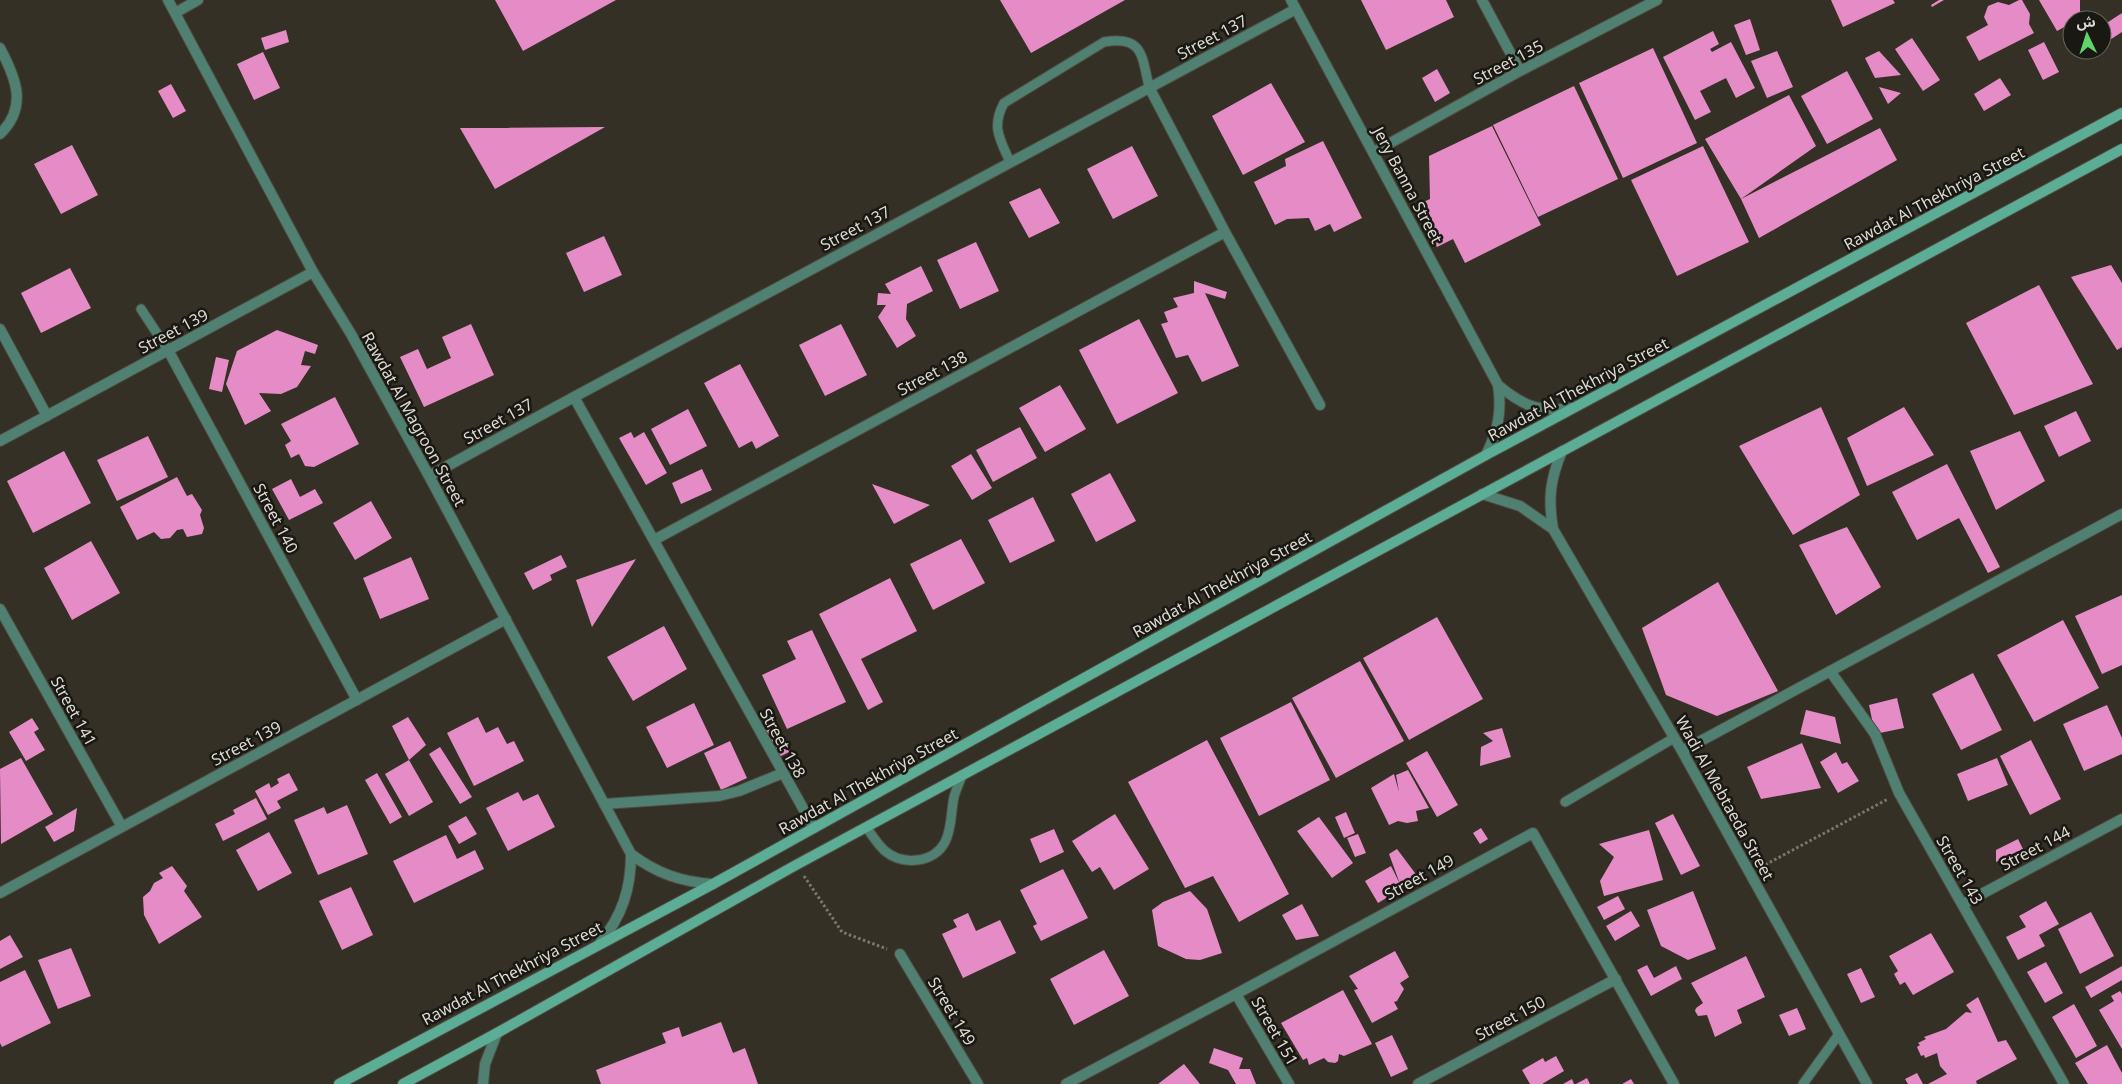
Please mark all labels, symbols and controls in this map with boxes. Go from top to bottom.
street label: Street 137 [1173,9,1251,65]
north arrow [2062,10,2112,60]
text: ش [2076,11,2096,32]
street label: Street 135 [1469,34,1547,90]
street label: Jery Banna Street [1367,121,1448,247]
street label: Rawdat Al Thekhriya Street [1840,141,2028,255]
street label: Street 137 [816,200,894,256]
street label: Street 139 [134,303,212,359]
street label: Rawdat Al Magroon Street [357,328,471,510]
street label: Rawdat Al Thekhriya Street [1484,332,1672,446]
street label: Street 138 [893,345,971,401]
street label: Street 137 [459,393,537,449]
street label: Street 140 [248,479,304,557]
street label: Rawdat Al Thekhriya Street [1128,525,1316,643]
street label: Street 141 [46,672,102,750]
street label: Street 138 [755,704,811,782]
street label: Wadi Al Mebtaeda Street [1671,712,1780,884]
street label: Street 139 [207,715,285,771]
street label: Rawdat Al Thekhriya Street [774,722,962,840]
street label: Street 144 [1996,820,2074,876]
street label: Street 143 [1931,831,1989,909]
street label: Street 149 [1380,849,1458,905]
street label: Rawdat Al Thekhriya Street [418,916,606,1030]
street label: Street 149 [923,973,981,1049]
street label: Street 150 [1471,990,1549,1046]
street label: Street 151 [1246,992,1304,1070]

